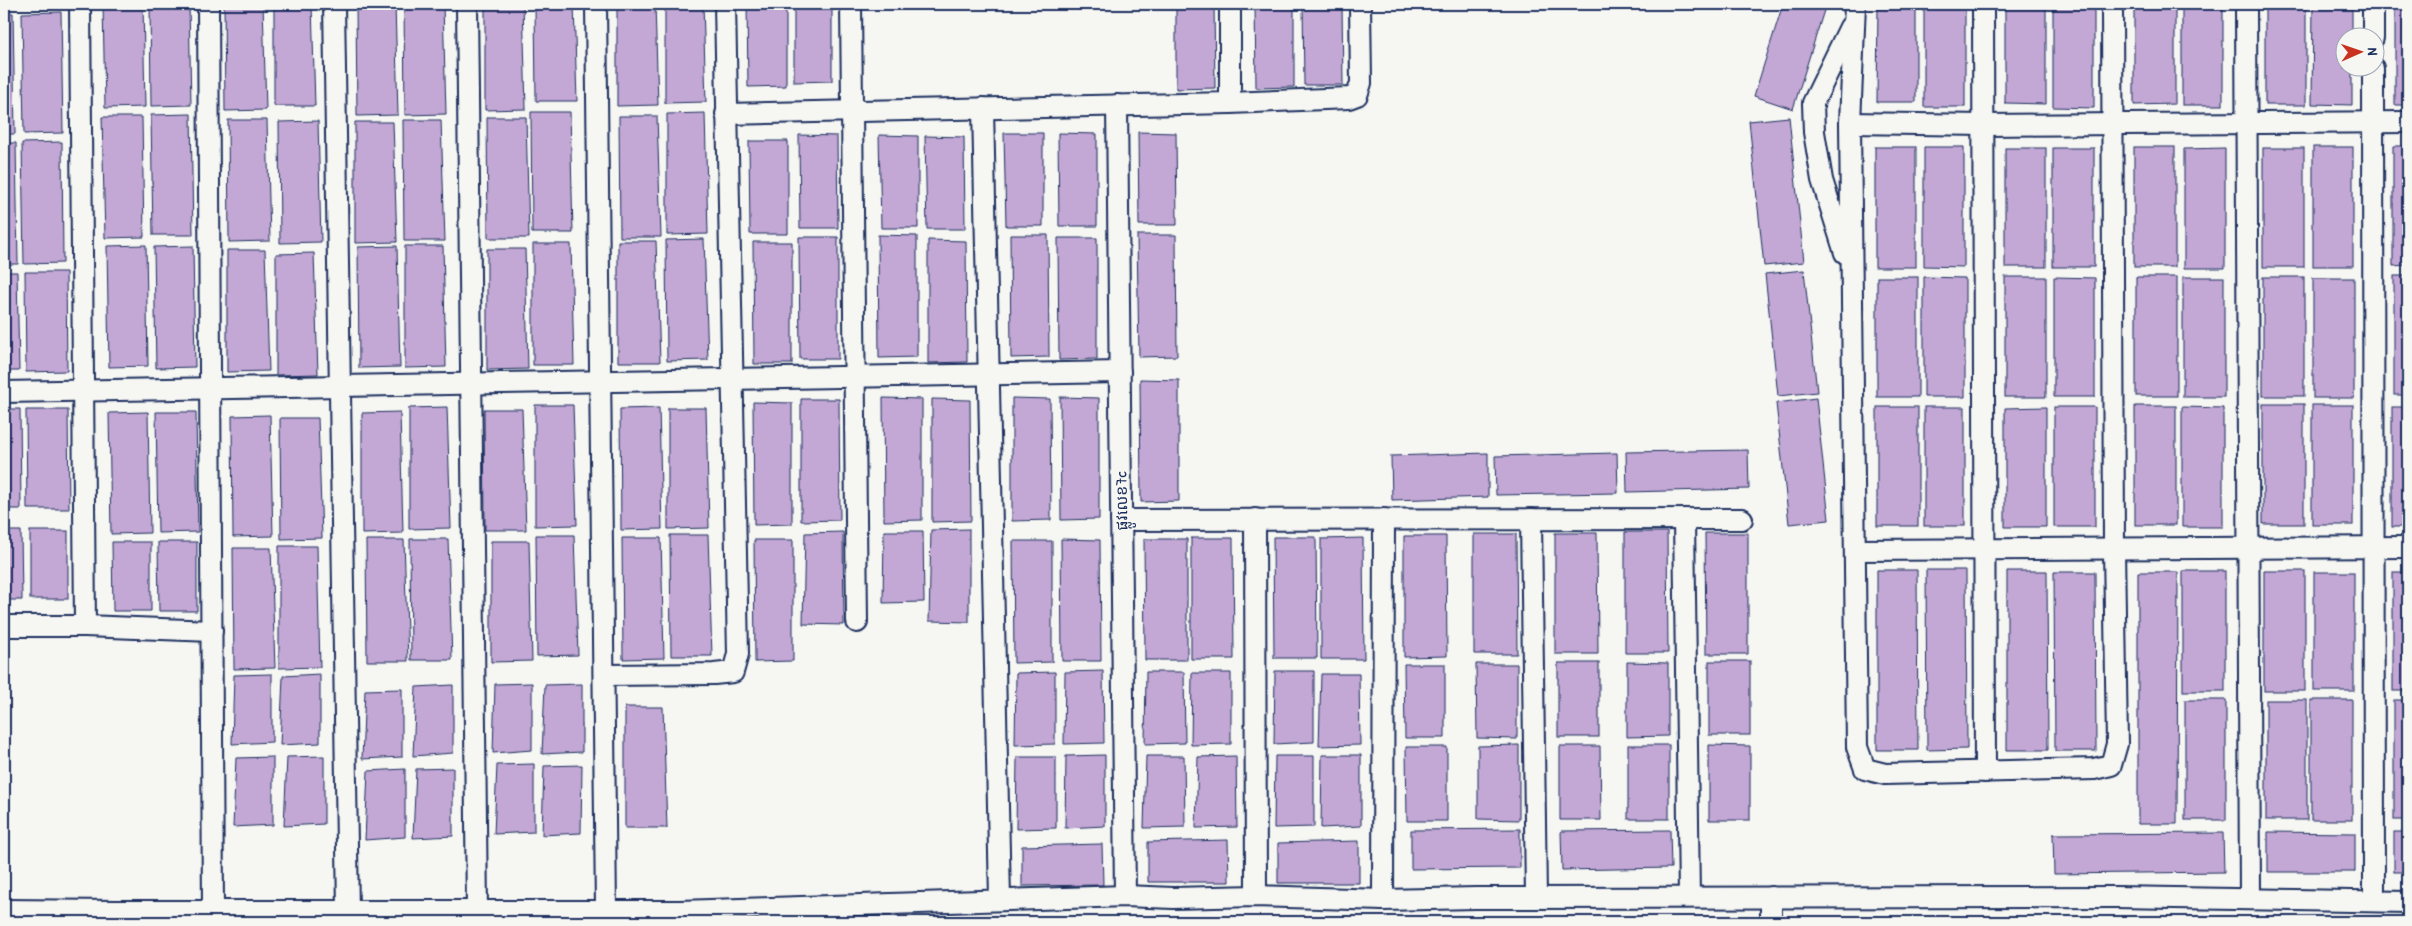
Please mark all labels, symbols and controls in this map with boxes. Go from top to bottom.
north arrow [2334,28,2384,78]
text: N [2364,47,2383,56]
street label: ផ្លូវលេខ7c [1109,470,1136,531]

